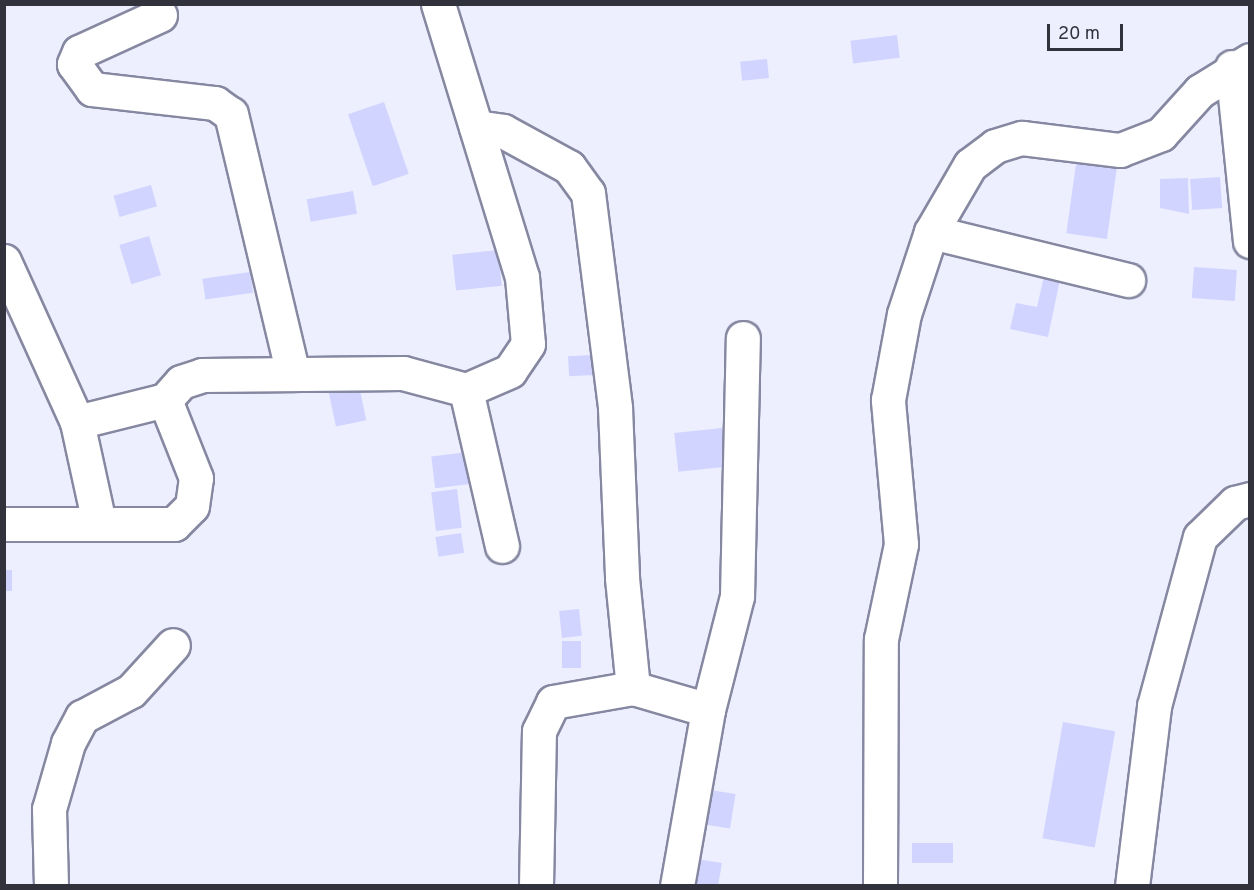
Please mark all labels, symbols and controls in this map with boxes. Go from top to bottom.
scale bar [1050,12,1126,50]
text: 20 m [1058,23,1100,46]

